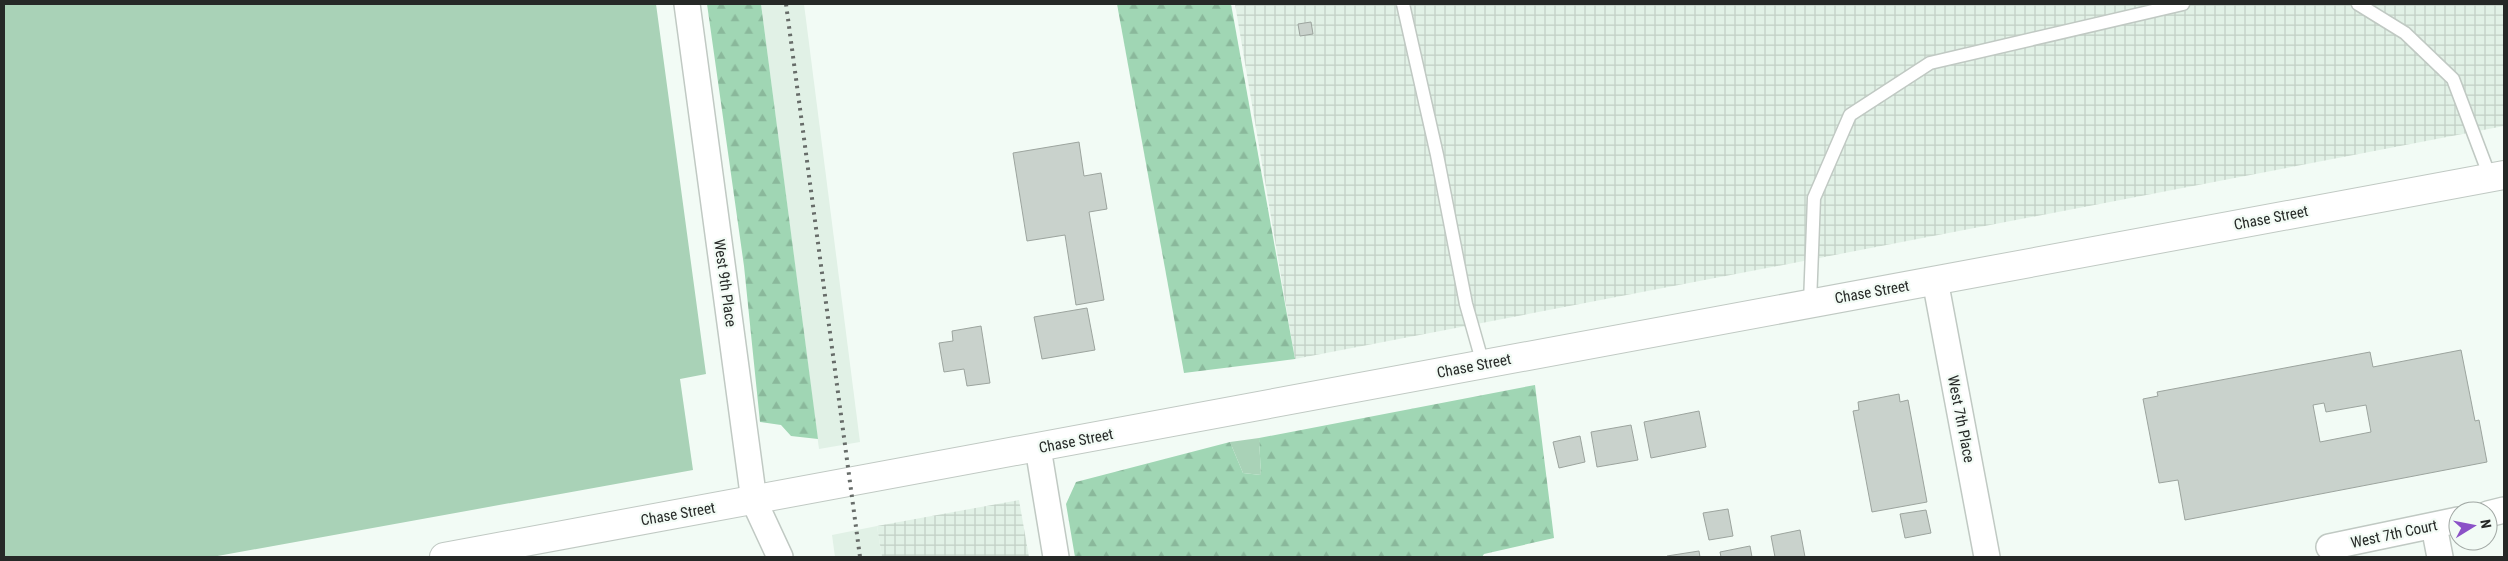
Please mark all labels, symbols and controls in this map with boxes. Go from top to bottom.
street label: Chase Street [2232,202,2310,234]
street label: West 9th Place [710,238,740,328]
street label: Chase Street [1833,277,1911,307]
street label: Chase Street [1435,350,1513,382]
street label: West 7th Place [1944,374,1978,464]
street label: Chase Street [1037,425,1115,457]
street label: Chase Street [639,499,717,529]
north arrow [2448,501,2498,551]
street label: West 7th Court [2349,516,2439,552]
text: N [2477,518,2494,529]

